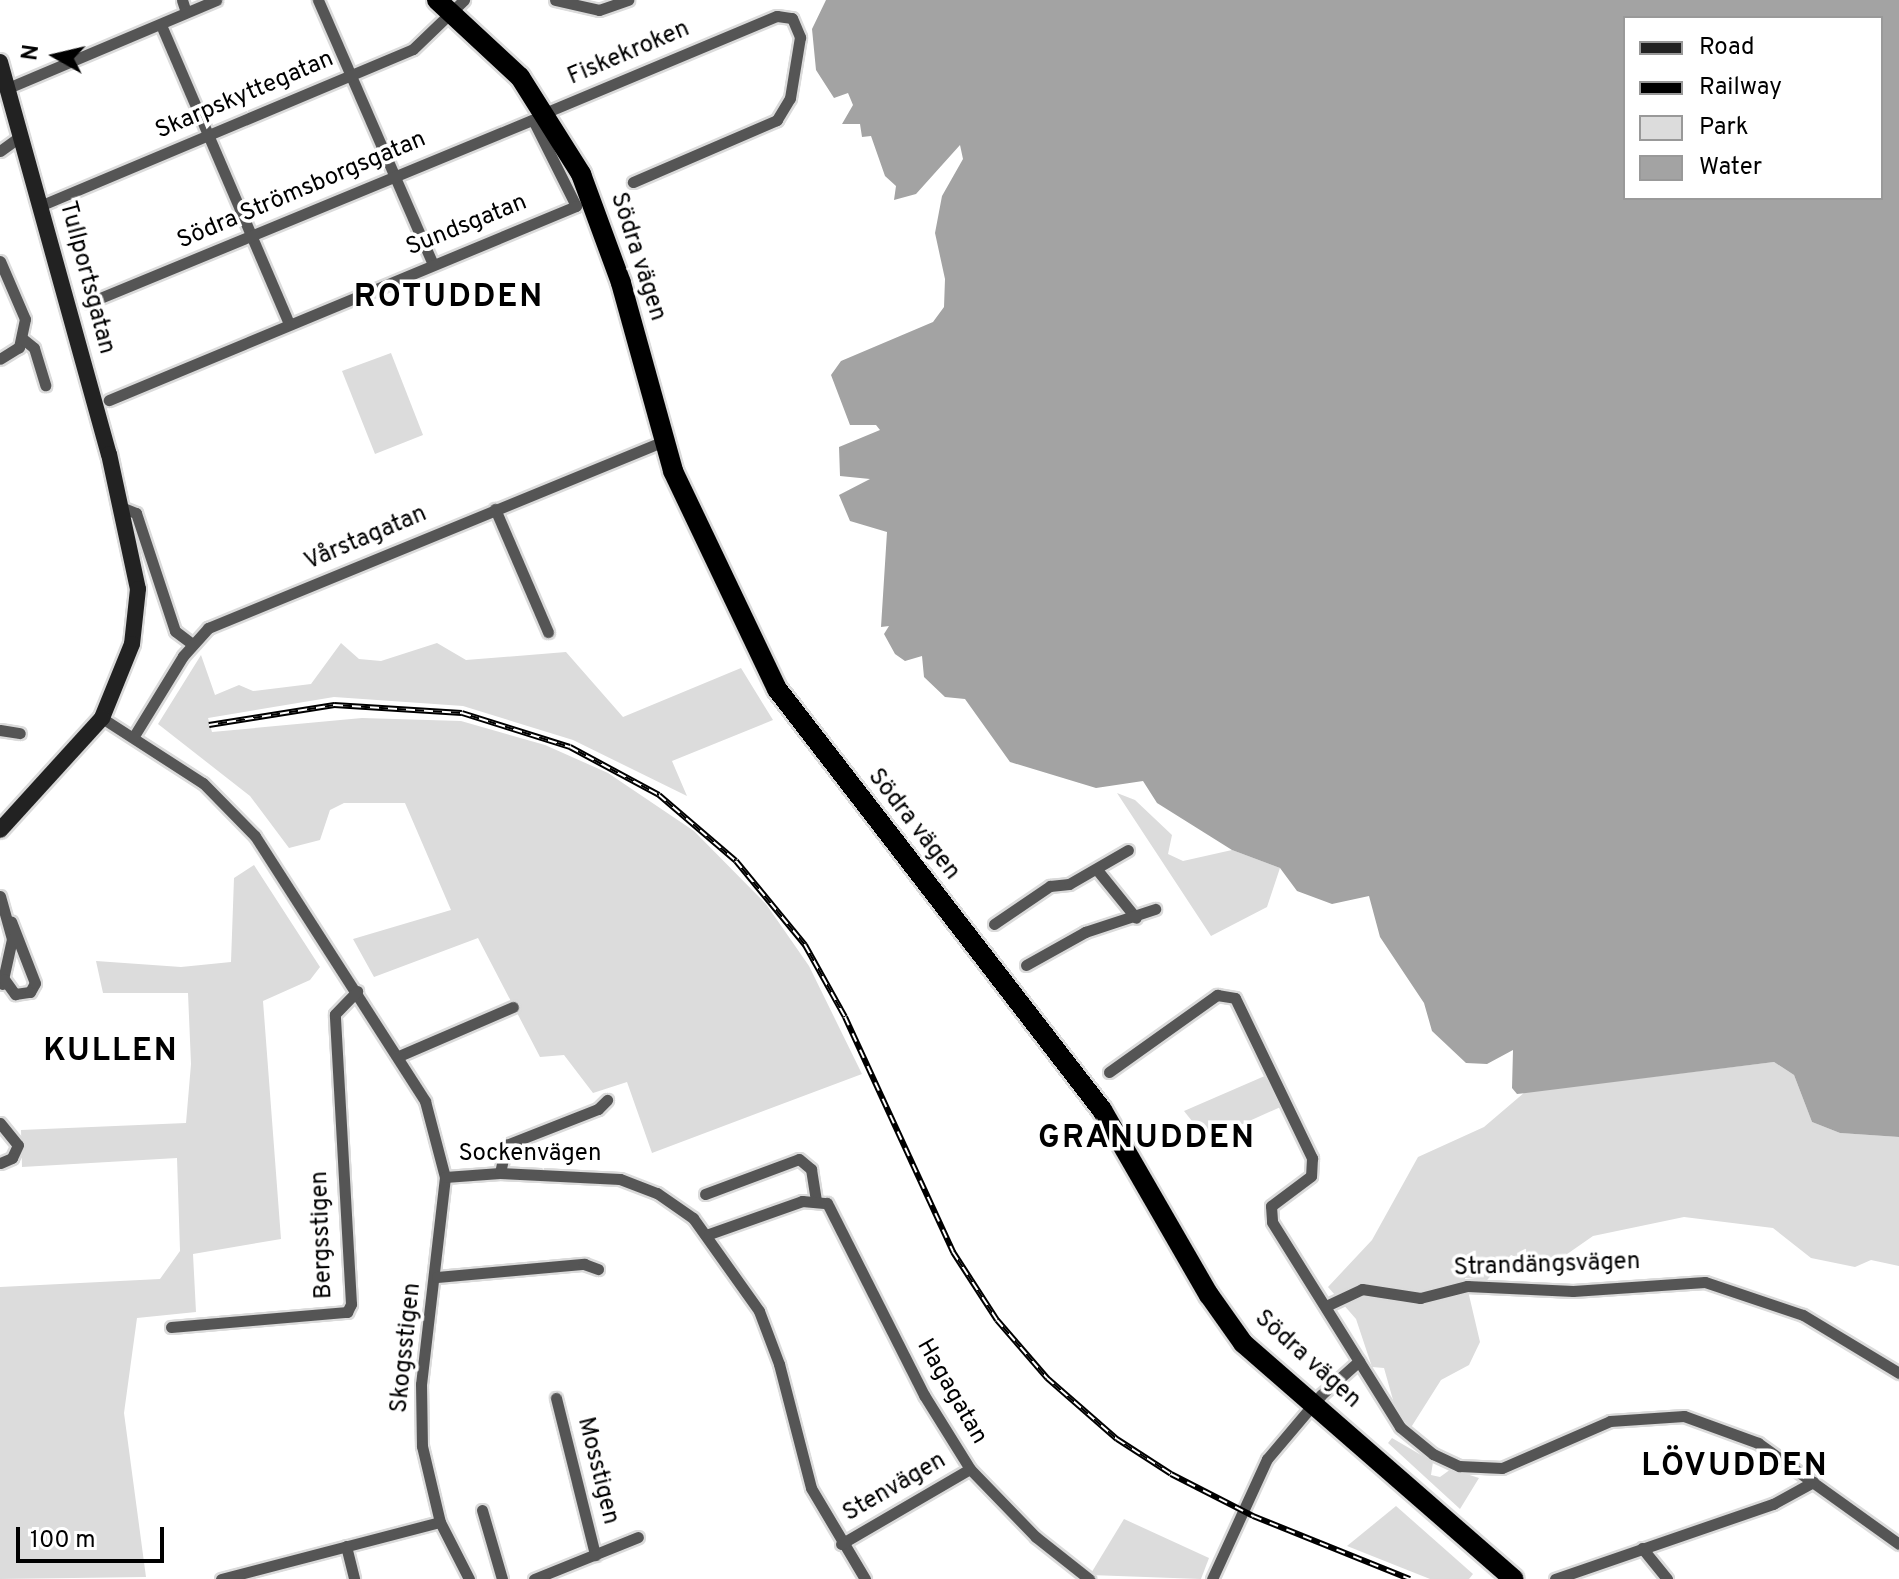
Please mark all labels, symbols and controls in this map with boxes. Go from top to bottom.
street label: Fiskekroken [564,15,694,93]
north arrow [16,16,96,96]
legend [1623,16,1883,200]
text: Road [1699,33,1755,63]
text: N [17,43,46,62]
street label: Skarpskyttegatan [152,45,338,147]
text: Railway [1699,73,1782,103]
text: Park [1699,113,1749,143]
street label: Södra Strömsborgsgatan [173,126,431,256]
text: Water [1699,153,1762,183]
street label: Sundsgatan [402,189,532,263]
street label: Södra vägen [603,189,671,325]
street label: Tullportsgatan [52,198,120,358]
district label: ROTUDDEN [354,279,544,317]
street label: Vårstagatan [301,500,431,578]
street label: Södra vägen [861,764,965,886]
district label: KULLEN [43,1033,179,1071]
district label: GRANUDDEN [1038,1120,1256,1158]
street label: Sockenvägen [459,1141,601,1169]
street label: Bergsstigen [306,1170,340,1300]
street label: Strandängsvägen [1453,1248,1641,1284]
street label: Skogsstigen [386,1282,428,1414]
street label: Södra vägen [1248,1305,1366,1415]
street label: Hagagatan [909,1334,993,1450]
street label: Mosstigen [570,1414,624,1528]
street label: Stenvägen [838,1447,952,1529]
district label: LÖVUDDEN [1641,1448,1829,1486]
scale bar [20,1511,168,1561]
text: 100 m [30,1526,96,1556]

